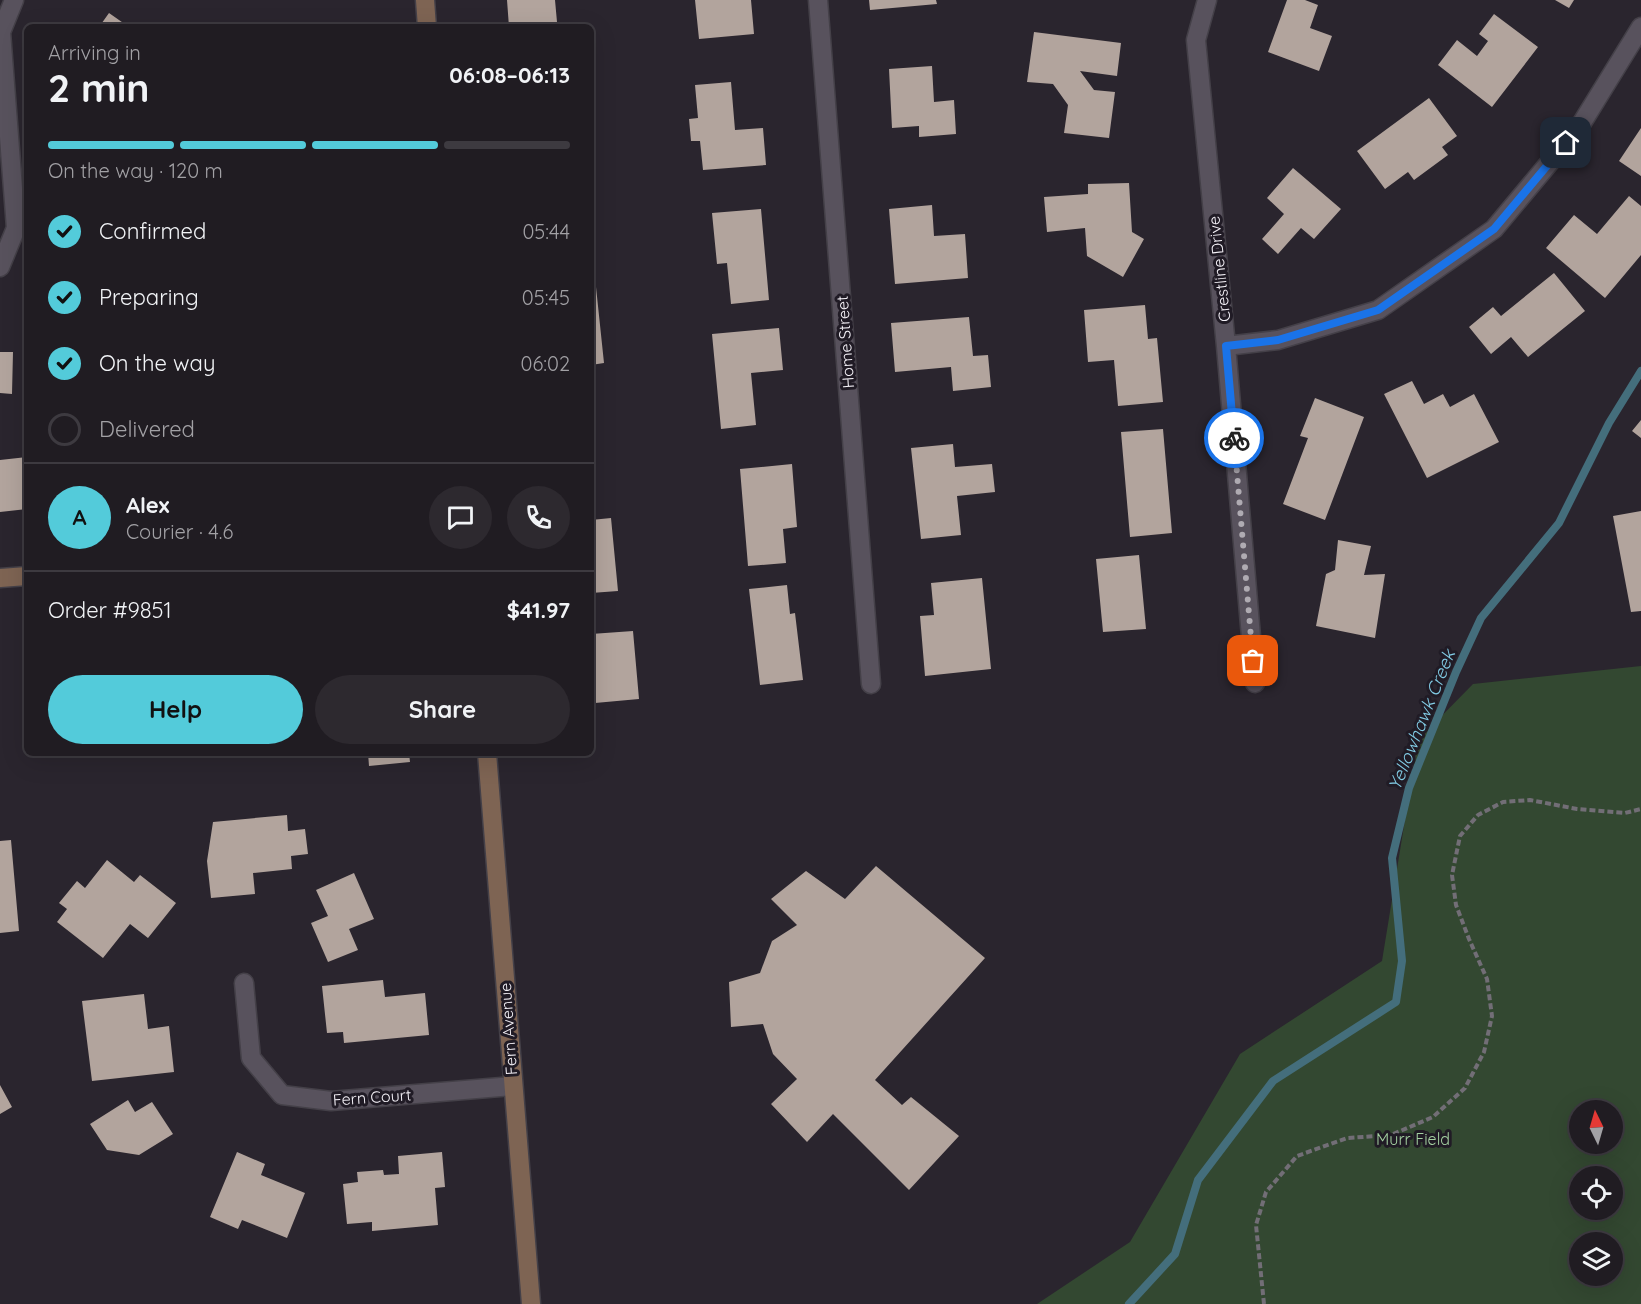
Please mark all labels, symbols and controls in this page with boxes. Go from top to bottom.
text: Arriving in [48,40,141,65]
text: 06:08–06:13 [449,61,570,89]
text: 2 min [48,63,150,112]
pin [1540,117,1591,168]
icon: home [1549,126,1582,159]
text: On the way · 120 m [48,158,223,183]
icon: check [48,215,81,248]
street label: Crestline Drive [1203,215,1235,323]
text: Confirmed [99,217,206,245]
text: 05:44 [522,219,570,244]
icon: check [48,281,81,314]
text: Preparing [99,283,199,311]
text: 05:45 [522,285,570,310]
street label: Home Street [832,295,858,389]
icon: check [48,347,81,380]
text: On the way [99,349,215,377]
text: 06:02 [521,351,570,376]
courier [1204,408,1264,468]
text: Delivered [99,415,195,443]
icon: bike [1218,422,1251,455]
button: chat [429,486,492,549]
button: phone [507,486,570,549]
text: Alex [126,491,169,519]
text: A [72,503,87,531]
text: Courier · 4.6 [126,519,233,544]
text: Order #9851 [48,596,172,624]
text: $41.97 [507,596,570,624]
pin [1227,635,1278,686]
icon: bag [1236,644,1269,677]
water label: Yellowhawk Creek [1383,645,1461,793]
button: Help [48,675,303,744]
button: Share [315,675,570,744]
street label: Fern Avenue [495,982,521,1076]
street label: Fern Court [332,1084,412,1110]
north arrow [1569,1100,1623,1154]
map controls [1569,1100,1623,1286]
park label: Murr Field [1376,1129,1450,1149]
button: locate [1569,1166,1623,1220]
button: layers [1569,1232,1623,1286]

